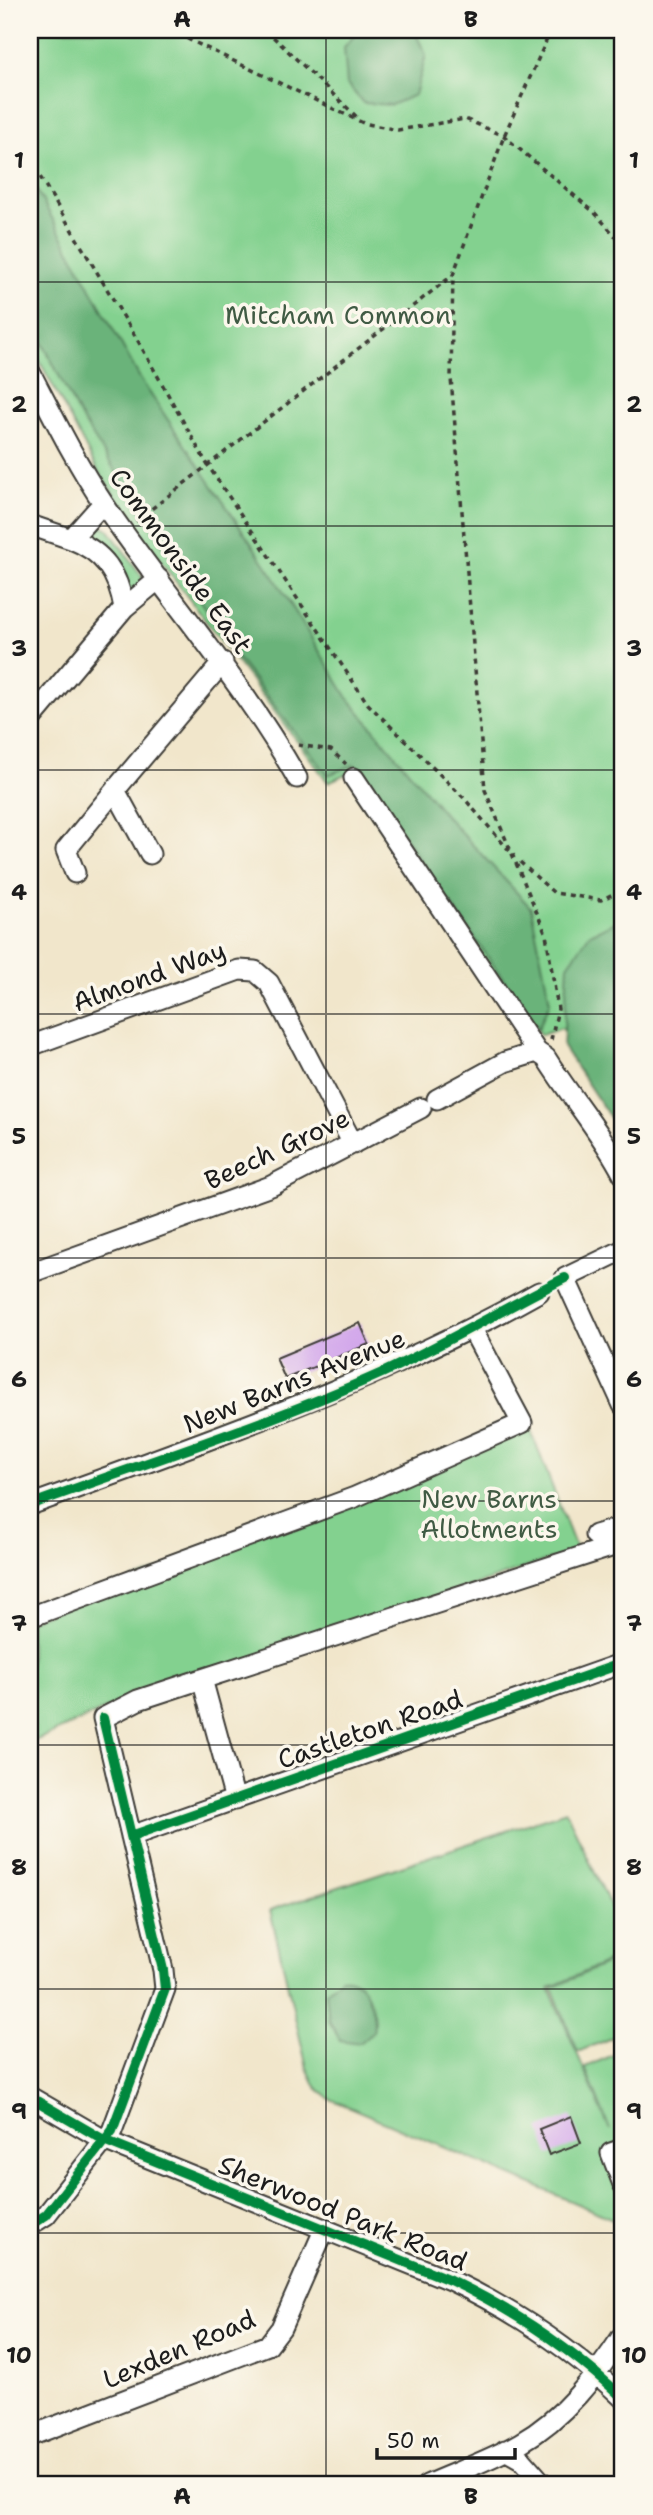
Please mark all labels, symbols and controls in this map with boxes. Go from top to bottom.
text: A [173,4,191,34]
text: B [464,4,478,34]
text: 1 [14,145,24,175]
text: 1 [629,145,639,175]
park label: Mitcham Common [225,297,451,332]
text: 2 [11,389,27,419]
text: 2 [626,389,642,419]
street label: Commonside East [102,461,261,661]
text: 3 [11,633,27,663]
text: 3 [626,633,642,663]
text: 4 [11,877,27,907]
text: 4 [626,877,642,907]
street label: Almond Way [67,932,230,1019]
street label: Beech Grove [199,1100,355,1197]
text: 5 [12,1121,26,1151]
text: 5 [627,1121,641,1151]
street label: New Barns Avenue [178,1320,410,1441]
text: 6 [11,1364,27,1394]
text: 6 [626,1364,642,1394]
park label: New Barns Allotments [420,1481,558,1546]
text: 7 [11,1608,27,1638]
text: 7 [626,1608,642,1638]
street label: Castleton Road [273,1680,467,1777]
text: 8 [11,1852,27,1882]
text: 8 [626,1852,642,1882]
text: 9 [11,2096,27,2126]
text: 9 [626,2096,642,2126]
street label: Sherwood Park Road [213,2147,473,2279]
street label: Lexden Road [97,2301,261,2396]
text: 10 [6,2340,32,2370]
text: 10 [621,2340,647,2370]
scale bar [377,2417,515,2461]
text: 50 m [387,2427,440,2455]
text: A [173,2481,191,2511]
text: B [464,2481,478,2511]

